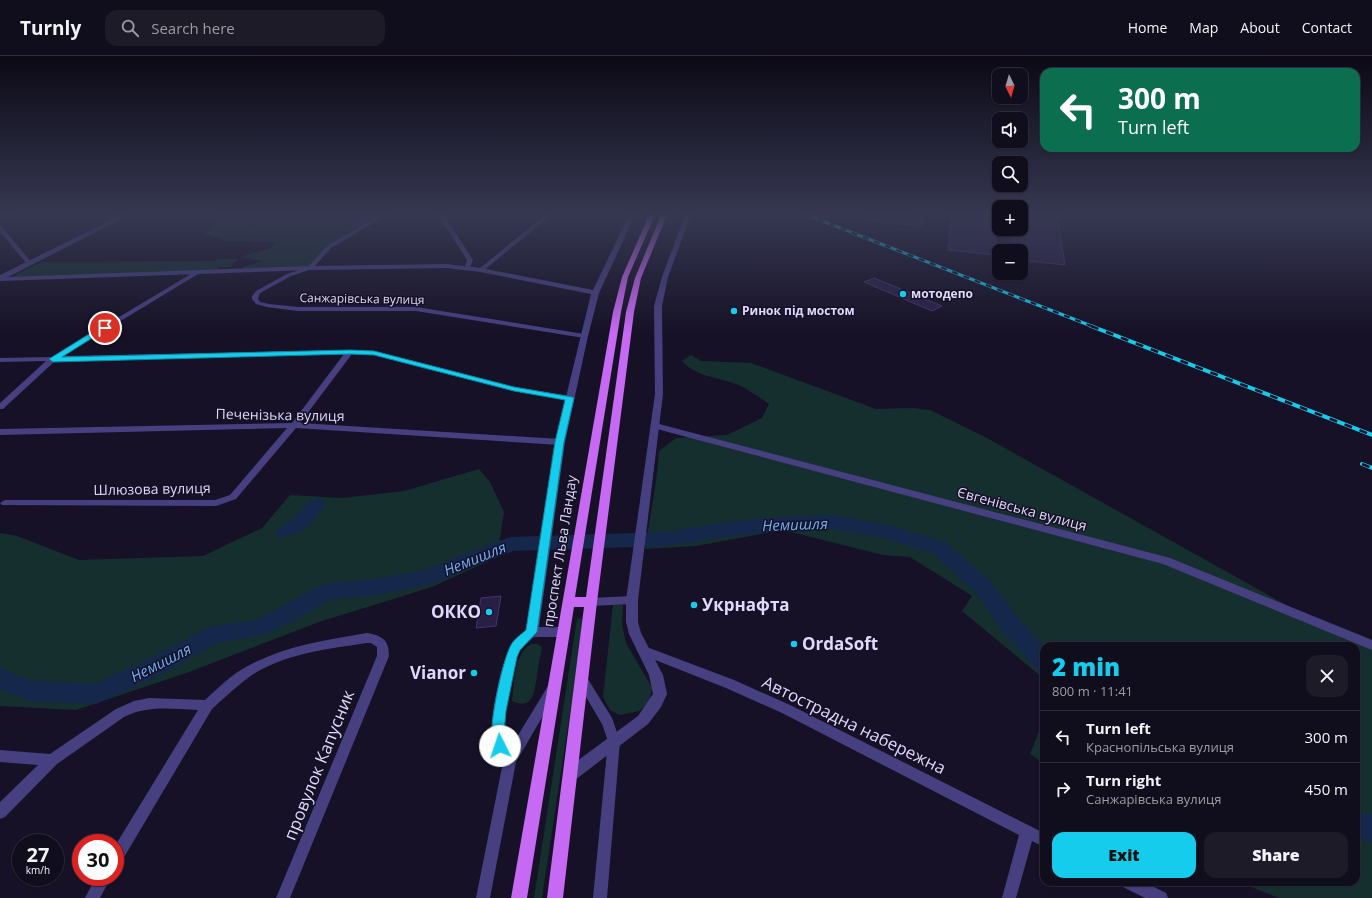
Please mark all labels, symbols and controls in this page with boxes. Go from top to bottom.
search box [105,10,385,46]
text: Turnly [20,15,81,41]
icon: search [119,17,141,39]
text: Search here [151,18,235,38]
text: Home [1128,18,1167,37]
text: Map [1189,18,1218,37]
text: About [1240,18,1280,37]
text: Contact [1302,18,1352,37]
north arrow [992,68,1028,104]
map controls [992,68,1028,280]
text: 300 m [1118,79,1201,117]
icon: left [1052,84,1104,136]
button: sound [992,112,1028,148]
text: Turn left [1118,115,1189,139]
button: search [992,156,1028,192]
button: + [992,200,1028,236]
button: − [992,244,1028,280]
place label: мотодепо [911,285,973,302]
street label: Санжарівська вулиця [299,289,425,308]
marker: мотодепо [898,289,908,299]
place label: Ринок під мостом [742,302,855,319]
marker: Ринок під мостом [729,306,739,316]
pin [88,311,122,345]
icon: arrive [94,317,116,339]
street label: Печенізька вулиця [215,404,345,425]
street label: проспект Льва Ландау [538,473,581,628]
street label: Шлюзова вулиця [93,478,211,499]
street label: Євгенівська вулиця [955,482,1089,535]
water label: Немишля [762,513,828,535]
water label: Немишля [440,536,509,580]
place label: Укрнафта [702,593,790,616]
place label: ОККО [431,600,481,623]
marker: Укрнафта [689,600,699,610]
marker: ОККО [484,607,494,617]
place label: OrdaSoft [802,632,878,655]
water label: Немишля [127,638,194,686]
marker: OrdaSoft [789,639,799,649]
text: 2 min [1052,650,1120,683]
button: close [1306,655,1348,697]
place label: Vianor [410,661,466,684]
marker: Vianor [469,668,479,678]
street label: Автострадна набережна [759,670,950,779]
text: 800 m · 11:41 [1052,682,1133,700]
street label: провулок Капусник [278,686,359,843]
text: Turn left [1086,718,1151,738]
position arrow [479,725,521,767]
icon: left [1052,726,1074,748]
text: 300 m [1304,727,1348,747]
text: Краснопільська вулиця [1086,738,1234,756]
text: Turn right [1086,770,1161,790]
icon: right [1052,778,1074,800]
text: 450 m [1304,779,1348,799]
text: Санжарівська вулиця [1086,790,1221,808]
button: Exit [1052,832,1196,878]
button: Share [1204,832,1348,878]
speed limit sign: 30 [72,834,124,886]
text: 27 [27,841,49,868]
text: km/h [26,863,50,877]

